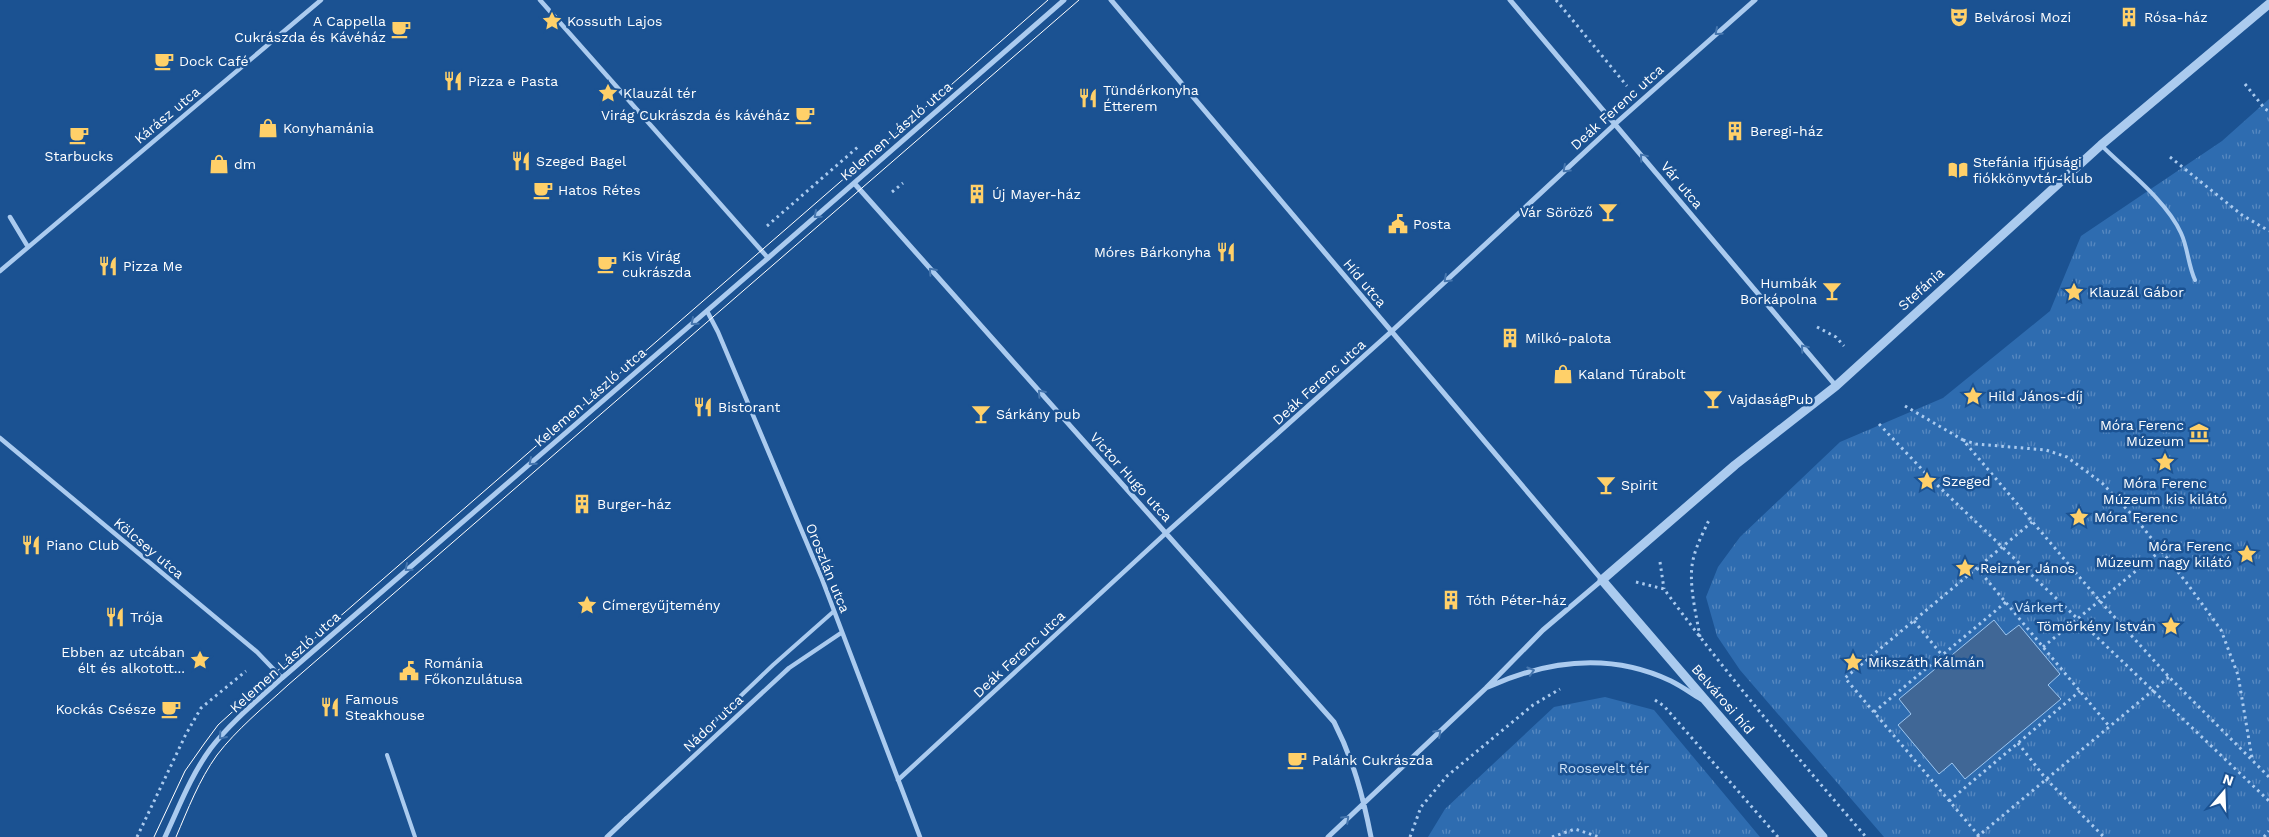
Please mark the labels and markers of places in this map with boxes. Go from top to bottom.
theatre icon: Belvárosi Mozi [1948,6,1970,28]
building icon: Rósa-ház [2118,6,2140,28]
place label: Belvárosi Mozi [1974,9,2071,25]
place label: Rósa-ház [2144,9,2208,25]
place icon: Kossuth Lajos [541,10,563,32]
place label: A Cappella Cukrászda és Kávéház [234,13,386,45]
place label: Kossuth Lajos [567,13,663,29]
cafe icon: A Cappella Cukrászda és Kávéház [390,18,412,40]
cafe icon: Dock Café [153,50,175,72]
place label: Dock Café [179,53,249,69]
restaurant icon: Pizza e Pasta [442,70,464,92]
place label: Pizza e Pasta [468,73,558,89]
place icon: Klauzál tér [597,82,619,104]
place label: Tündérkonyha Étterem [1103,82,1199,114]
place label: Klauzál tér [623,85,697,101]
restaurant icon: Tündérkonyha Étterem [1077,87,1099,109]
cafe icon: Virág Cukrászda és kávéház [794,104,816,126]
place label: Virág Cukrászda és kávéház [601,107,790,123]
shop icon: Konyhamánia [257,117,279,139]
place label: Konyhamánia [283,120,374,136]
building icon: Beregi-ház [1724,120,1746,142]
place label: Beregi-ház [1750,123,1823,139]
cafe icon: Starbucks [68,124,90,146]
place label: Starbucks [45,148,113,164]
restaurant icon: Szeged Bagel [510,150,532,172]
shop icon: dm [208,153,230,175]
place label: Szeged Bagel [536,153,627,169]
place label: Stefánia ifjúsági fiókkönyvtár-klub [1973,154,2093,186]
place label: dm [234,156,256,172]
library icon: Stefánia ifjúsági fiókkönyvtár-klub [1947,159,1969,181]
cafe icon: Hatos Rétes [532,179,554,201]
place label: Hatos Rétes [558,182,641,198]
building icon: Új Mayer-ház [966,183,988,205]
place label: Új Mayer-ház [992,186,1081,202]
bar icon: Vár Söröző [1597,201,1619,223]
place label: Vár Söröző [1520,204,1593,220]
public building icon: Posta [1387,213,1409,235]
place label: Posta [1413,216,1451,232]
restaurant icon: Móres Bárkonyha [1215,241,1237,263]
place label: Móres Bárkonyha [1094,244,1211,260]
place label: Kis Virág cukrászda [622,248,691,280]
cafe icon: Kis Virág cukrászda [596,253,618,275]
restaurant icon: Pizza Me [97,255,119,277]
place label: Pizza Me [123,258,183,274]
place label: Humbák Borkápolna [1740,275,1817,307]
bar icon: Humbák Borkápolna [1821,280,1843,302]
place icon: Klauzál Gábor [2063,281,2085,303]
place label: Klauzál Gábor [2089,284,2184,300]
building icon: Milkó-palota [1499,327,1521,349]
place label: Milkó-palota [1525,330,1611,346]
shop icon: Kaland Túrabolt [1552,363,1574,385]
place label: Kaland Túrabolt [1578,366,1686,382]
place icon: Hild János-díj [1962,385,1984,407]
bar icon: VajdaságPub [1702,388,1724,410]
place label: Hild János-díj [1988,388,2083,404]
place label: VajdaságPub [1728,391,1813,407]
restaurant icon: Bistorant [692,396,714,418]
place label: Bistorant [718,399,781,415]
bar icon: Sárkány pub [970,403,992,425]
place label: Sárkány pub [996,406,1081,422]
place label: Móra Ferenc Múzeum [2100,417,2184,449]
museum icon: Móra Ferenc Múzeum [2188,422,2210,444]
place icon: Móra Ferenc Múzeum kis kilátó [2154,451,2176,473]
place icon: Szeged [1916,470,1938,492]
place label: Szeged [1942,473,1991,489]
bar icon: Spirit [1595,474,1617,496]
place label: Móra Ferenc Múzeum kis kilátó [2103,475,2227,507]
place label: Spirit [1621,477,1658,493]
building icon: Burger-ház [571,493,593,515]
place label: Burger-ház [597,496,672,512]
place icon: Móra Ferenc [2068,506,2090,528]
place label: Móra Ferenc [2094,509,2178,525]
restaurant icon: Piano Club [20,534,42,556]
place label: Piano Club [46,537,119,553]
place label: Móra Ferenc Múzeum nagy kilátó [2096,538,2232,570]
place icon: Móra Ferenc Múzeum nagy kilátó [2236,543,2258,565]
place icon: Reizner János [1954,557,1976,579]
place label: Reizner János [1980,560,2075,576]
building icon: Tóth Péter-ház [1440,589,1462,611]
place label: Tóth Péter-ház [1466,592,1567,608]
place icon: Címergyűjtemény [576,594,598,616]
place label: Címergyűjtemény [602,597,721,613]
restaurant icon: Trója [104,606,126,628]
place label: Trója [130,609,163,625]
place icon: Tömörkény István [2160,615,2182,637]
place label: Tömörkény István [2036,618,2156,634]
place label: Ebben az utcában élt és alkotott... [61,644,185,676]
place icon: Ebben az utcában élt és alkotott... [189,649,211,671]
place icon: Mikszáth Kálmán [1842,651,1864,673]
place label: Mikszáth Kálmán [1868,654,1984,670]
place label: Románia Főkonzulátusa [424,655,523,687]
public building icon: Románia Főkonzulátusa [398,660,420,682]
place label: Famous Steakhouse [345,691,425,723]
restaurant icon: Famous Steakhouse [319,696,341,718]
cafe icon: Kockás Csésze [160,698,182,720]
place label: Kockás Csésze [55,701,156,717]
cafe icon: Palánk Cukrászda [1286,749,1308,771]
place label: Palánk Cukrászda [1312,752,1433,768]

